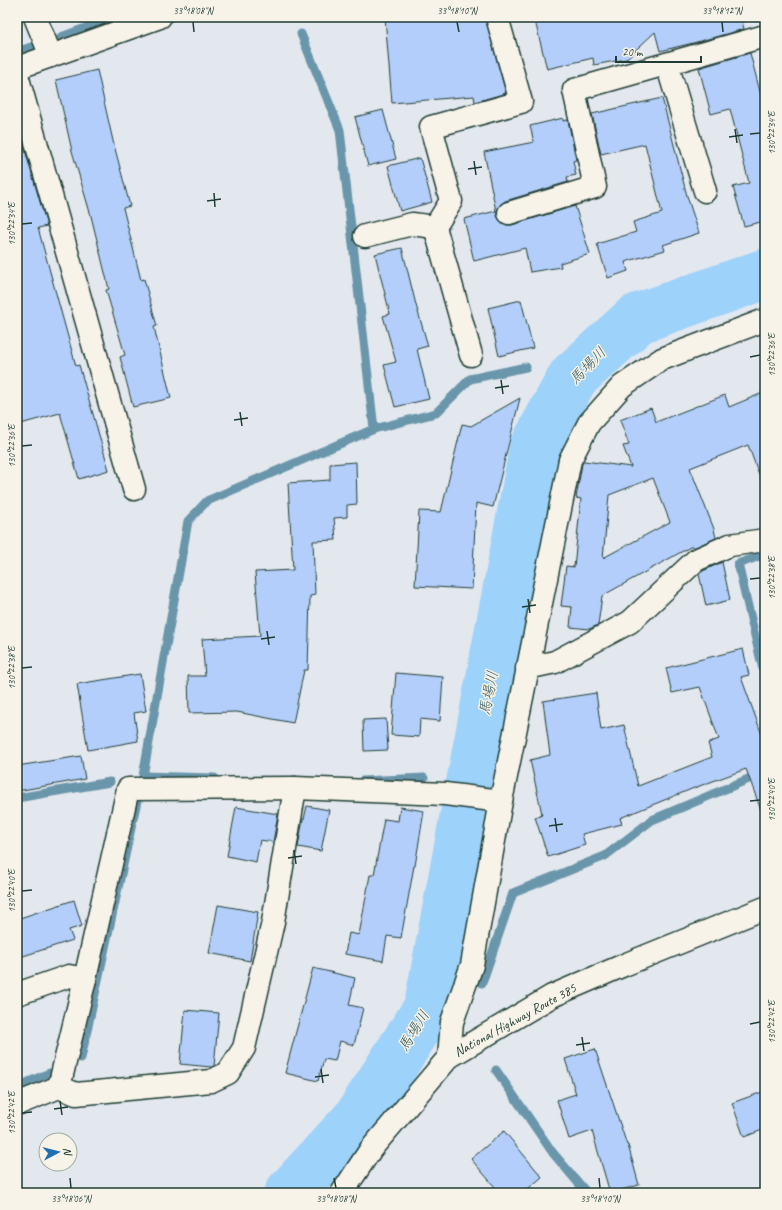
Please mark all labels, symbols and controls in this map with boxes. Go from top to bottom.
text: 33°18'08"N [173,4,215,17]
text: 33°18'10"N [437,4,479,17]
text: 33°18'12"N [702,4,744,17]
scale bar [616,38,701,64]
text: 20 m [622,44,644,60]
text: 130°22'34"E [765,110,778,155]
text: 130°22'34"E [5,201,18,246]
text: 130°22'36"E [765,332,778,377]
water label: 馬場川 [566,343,610,389]
text: 130°22'36"E [5,423,18,468]
text: 130°22'38"E [765,555,778,600]
text: 130°22'38"E [5,645,18,690]
water label: 馬場川 [475,669,503,717]
text: 130°22'40"E [765,777,778,822]
text: 130°22'40"E [5,868,18,913]
street label: National Highway Route 385 [451,979,580,1061]
text: 130°22'42"E [765,999,778,1044]
water label: 馬場川 [394,1007,434,1055]
text: 130°22'42"E [5,1090,18,1135]
north arrow [38,1132,78,1172]
text: N [61,1147,76,1157]
text: 33°18'06"N [51,1192,93,1205]
text: 33°18'08"N [316,1192,358,1205]
text: 33°18'10"N [580,1192,622,1205]

